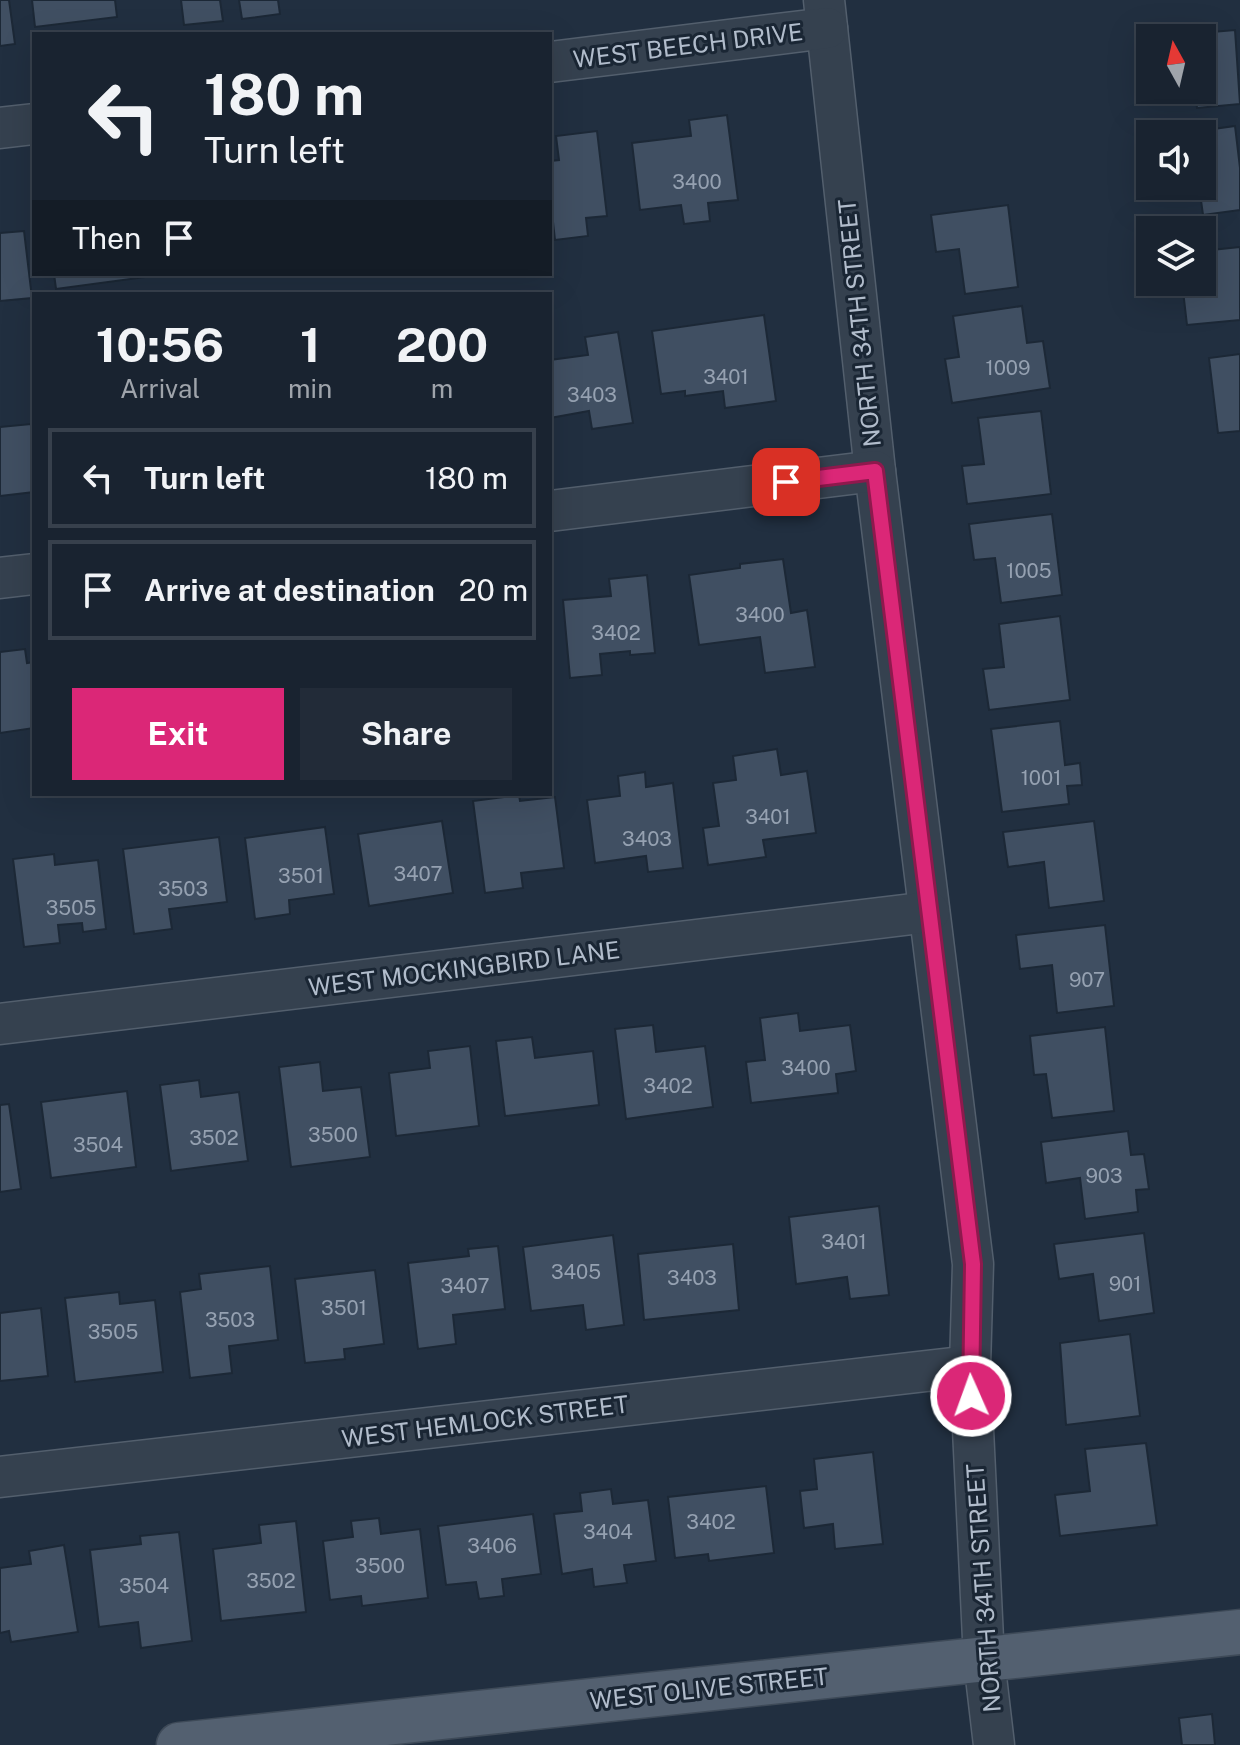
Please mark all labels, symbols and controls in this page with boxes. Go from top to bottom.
street label: WEST BEECH DRIVE [572,17,804,73]
north arrow [1136,24,1216,104]
map controls [1136,24,1216,296]
text: 180 m [204,62,364,128]
icon: left [72,64,176,168]
button: sound [1136,120,1216,200]
text: Turn left [204,129,345,171]
house number: 3400 [672,170,722,194]
street label: NORTH 34TH STREET [832,198,886,448]
icon: arrive [157,216,201,260]
button: layers [1136,216,1216,296]
text: Then [72,220,141,256]
text: 10:56 [96,316,224,373]
text: 1 [300,316,320,373]
text: 200 [396,316,488,373]
house number: 1009 [986,356,1030,380]
house number: 3401 [703,365,749,389]
text: Arrival [120,373,200,404]
text: min [288,373,332,404]
text: m [431,373,453,404]
house number: 3403 [567,383,617,407]
pin [752,448,820,516]
icon: left [76,456,120,500]
text: Turn left [144,460,265,496]
text: 180 m [425,460,508,496]
icon: arrive [764,460,808,504]
house number: 1005 [1006,559,1052,583]
icon: arrive [76,568,120,612]
text: Arrive at destination [144,572,435,608]
text: 20 m [459,572,528,608]
house number: 3400 [735,603,785,627]
house number: 3402 [591,621,641,645]
button: Exit [72,688,284,780]
button: Share [300,688,512,780]
house number: 1001 [1021,766,1061,790]
house number: 3401 [745,805,791,829]
house number: 3403 [622,827,672,851]
house number: 3407 [393,862,443,886]
house number: 3501 [278,864,324,888]
house number: 3503 [158,877,208,901]
house number: 3505 [46,896,96,920]
street label: WEST MOCKINGBIRD LANE [307,935,621,1001]
house number: 907 [1069,968,1105,992]
house number: 3400 [781,1056,831,1080]
house number: 3402 [643,1074,693,1098]
house number: 3500 [308,1123,358,1147]
house number: 3502 [189,1126,239,1150]
house number: 3504 [73,1133,123,1157]
house number: 903 [1085,1164,1123,1188]
house number: 3401 [821,1230,867,1254]
house number: 3405 [551,1260,601,1284]
house number: 3403 [667,1266,717,1290]
house number: 901 [1109,1272,1141,1296]
house number: 3407 [440,1274,490,1298]
house number: 3501 [321,1296,367,1320]
house number: 3503 [205,1308,255,1332]
house number: 3505 [88,1320,138,1344]
position arrow [929,1354,1013,1438]
street label: WEST HEMLOCK STREET [340,1390,630,1452]
street label: NORTH 34TH STREET [960,1463,1006,1713]
house number: 3402 [686,1510,736,1534]
house number: 3404 [583,1520,633,1544]
house number: 3406 [467,1534,517,1558]
house number: 3500 [355,1554,405,1578]
house number: 3502 [246,1569,296,1593]
house number: 3504 [119,1574,169,1598]
street label: WEST OLIVE STREET [588,1662,830,1714]

